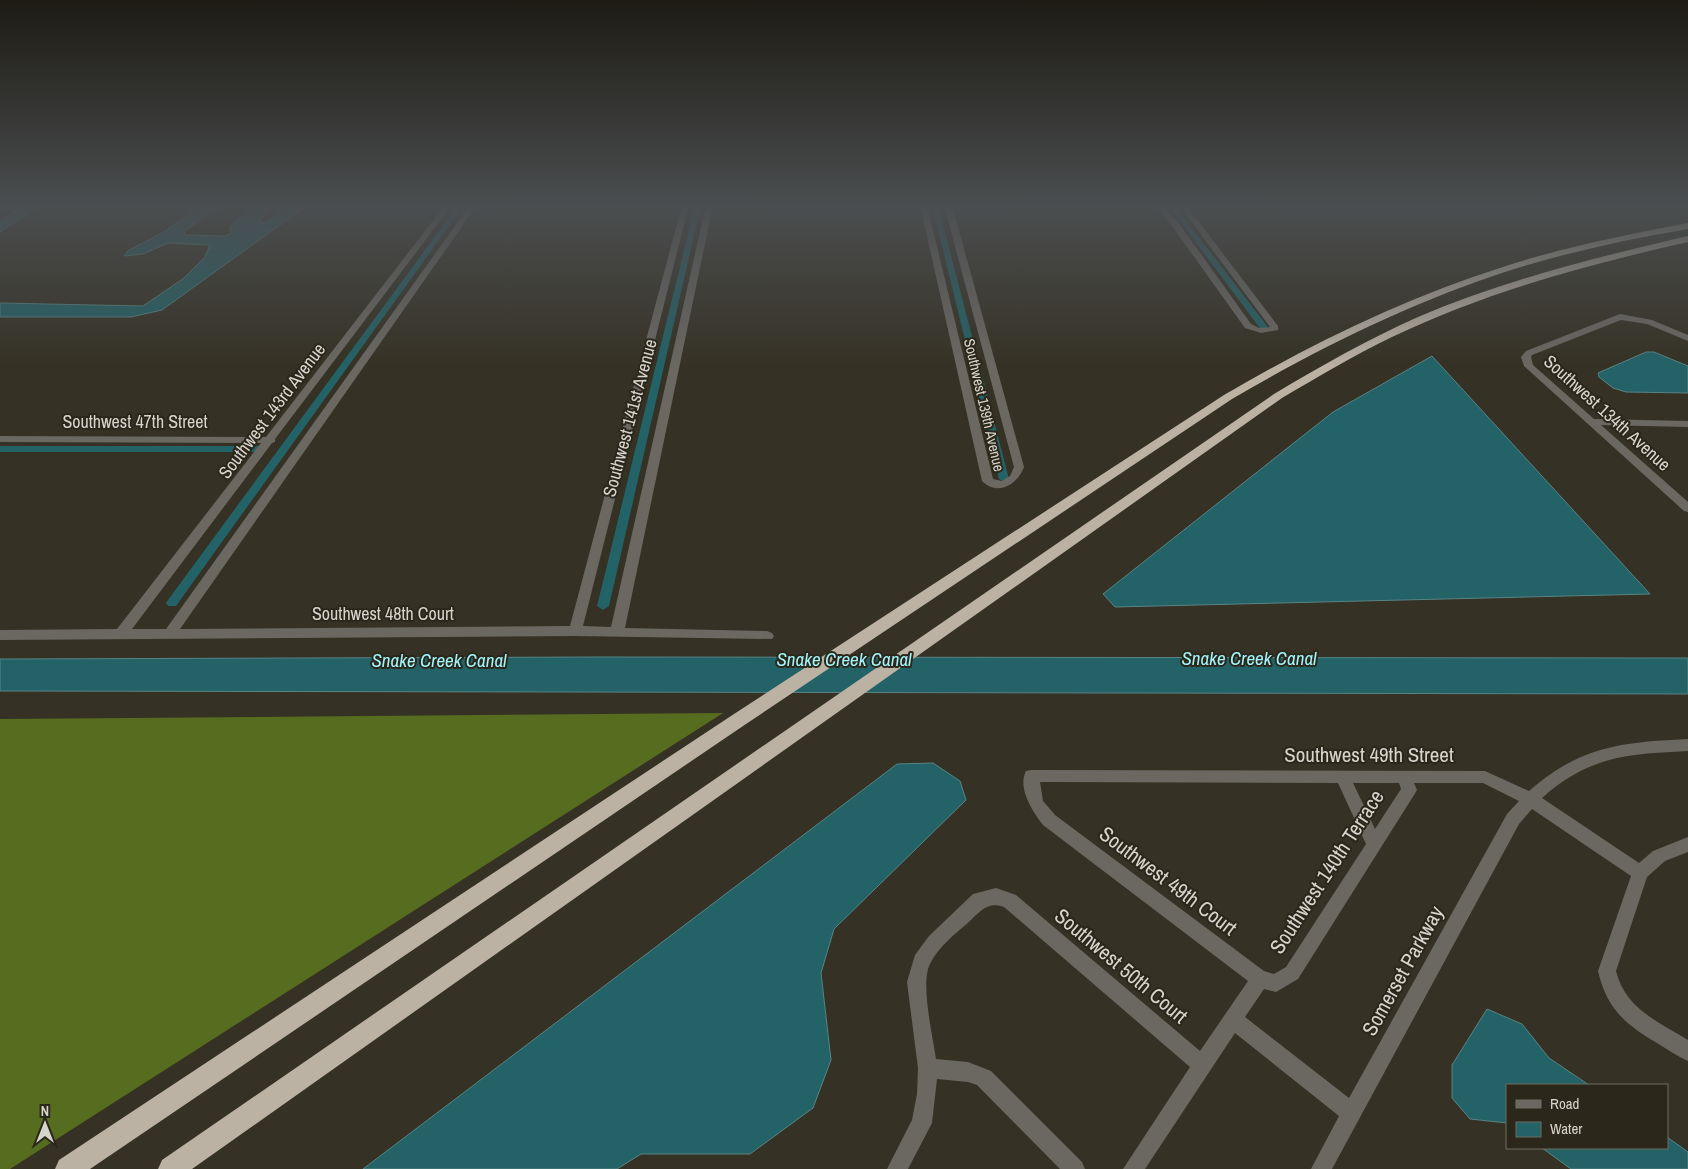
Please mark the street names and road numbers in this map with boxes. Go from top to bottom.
street label: Southwest 141st Avenue [596,336,663,499]
street label: Southwest 139th Avenue [959,336,1010,474]
street label: Southwest 143rd Avenue [212,338,331,484]
street label: Southwest 134th Avenue [1538,349,1676,476]
street label: Southwest 47th Street [62,409,208,434]
street label: Southwest 48th Court [312,601,454,626]
street label: Southwest 49th Street [1284,740,1454,769]
street label: Southwest 140th Terrace [1263,784,1391,959]
street label: Southwest 49th Court [1093,819,1243,942]
street label: Somerset Parkway [1355,900,1450,1041]
street label: Southwest 50th Court [1049,901,1194,1030]

